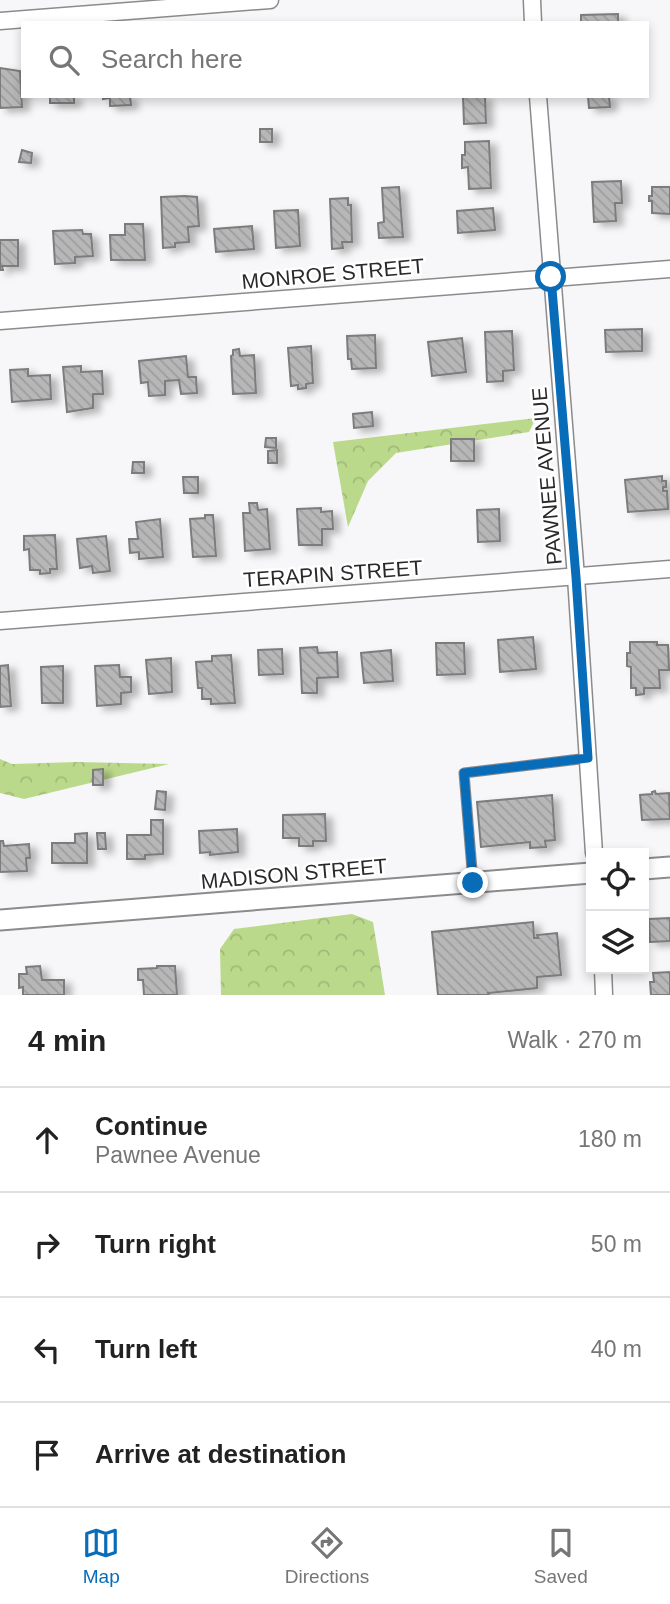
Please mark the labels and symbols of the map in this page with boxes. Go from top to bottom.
street label: MONROE STREET [241,254,425,293]
route start [535,261,566,292]
street label: PAWNEE AVENUE [527,386,566,566]
street label: TERAPIN STREET [243,556,424,591]
street label: MADISON STREET [200,854,388,893]
route end [457,867,488,898]

